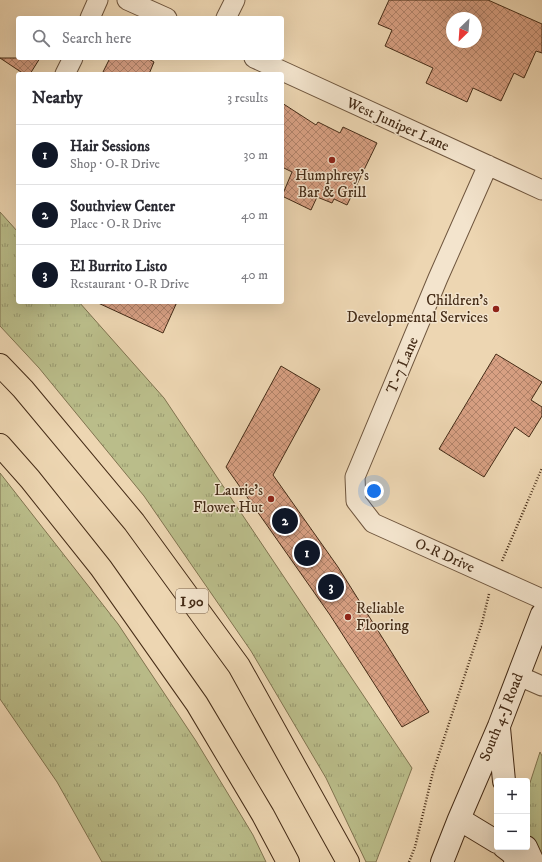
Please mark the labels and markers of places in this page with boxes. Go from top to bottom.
marker: Humphrey's Bar & Grill [327,155,337,165]
place label: Humphrey's Bar & Grill [295,166,369,202]
place label: Children's Developmental Services [346,291,488,327]
marker: Children's Developmental Services [491,304,501,314]
place label: Laurie's Flower Hut [193,481,263,517]
marker: Laurie's Flower Hut [266,494,276,504]
pin: 2 [272,506,298,536]
pin: 1 [294,538,320,568]
pin: 3 [318,572,344,602]
place label: Reliable Flooring [356,599,409,635]
marker: Reliable Flooring [343,612,353,622]

